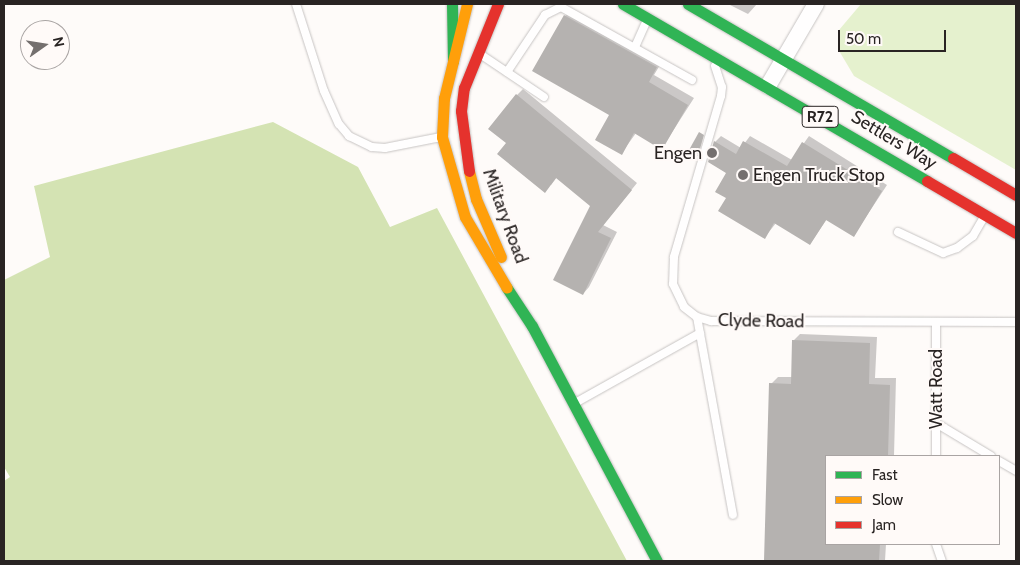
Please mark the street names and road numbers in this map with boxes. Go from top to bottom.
road number: R72 [801,104,839,130]
street label: Settlers Way [847,106,941,174]
street label: Military Road [478,166,532,266]
street label: Clyde Road [718,309,804,333]
street label: Watt Road [925,349,947,429]

